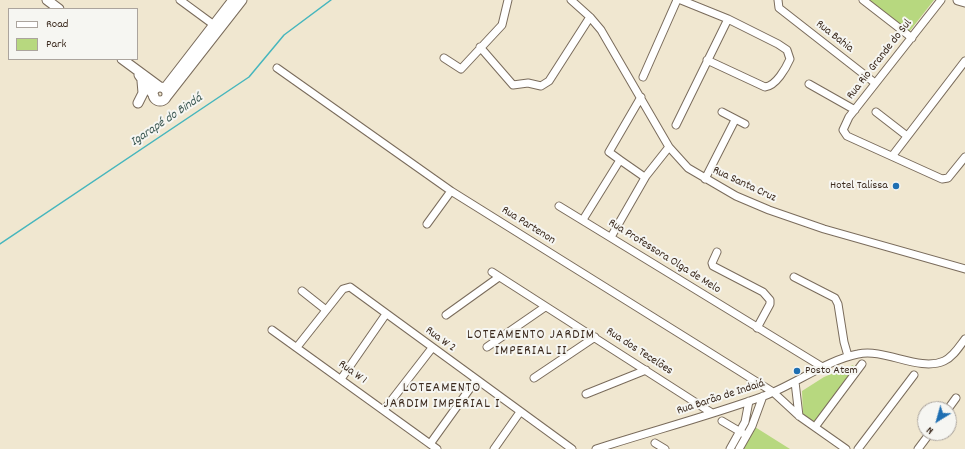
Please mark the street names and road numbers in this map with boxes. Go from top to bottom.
street label: Rua Rio Grande do Sul [844,17,916,103]
street label: Rua Bahia [812,18,856,56]
street label: Rua Santa Cruz [710,164,778,206]
street label: Rua Partenon [498,204,558,248]
street label: Rua Professora Olga de Melo [605,216,723,298]
street label: Rua W 2 [422,324,458,356]
street label: Rua dos Tecelões [603,325,675,379]
street label: Rua W 1 [335,358,369,388]
street label: Rua Barão de Indaiá [675,377,767,419]

